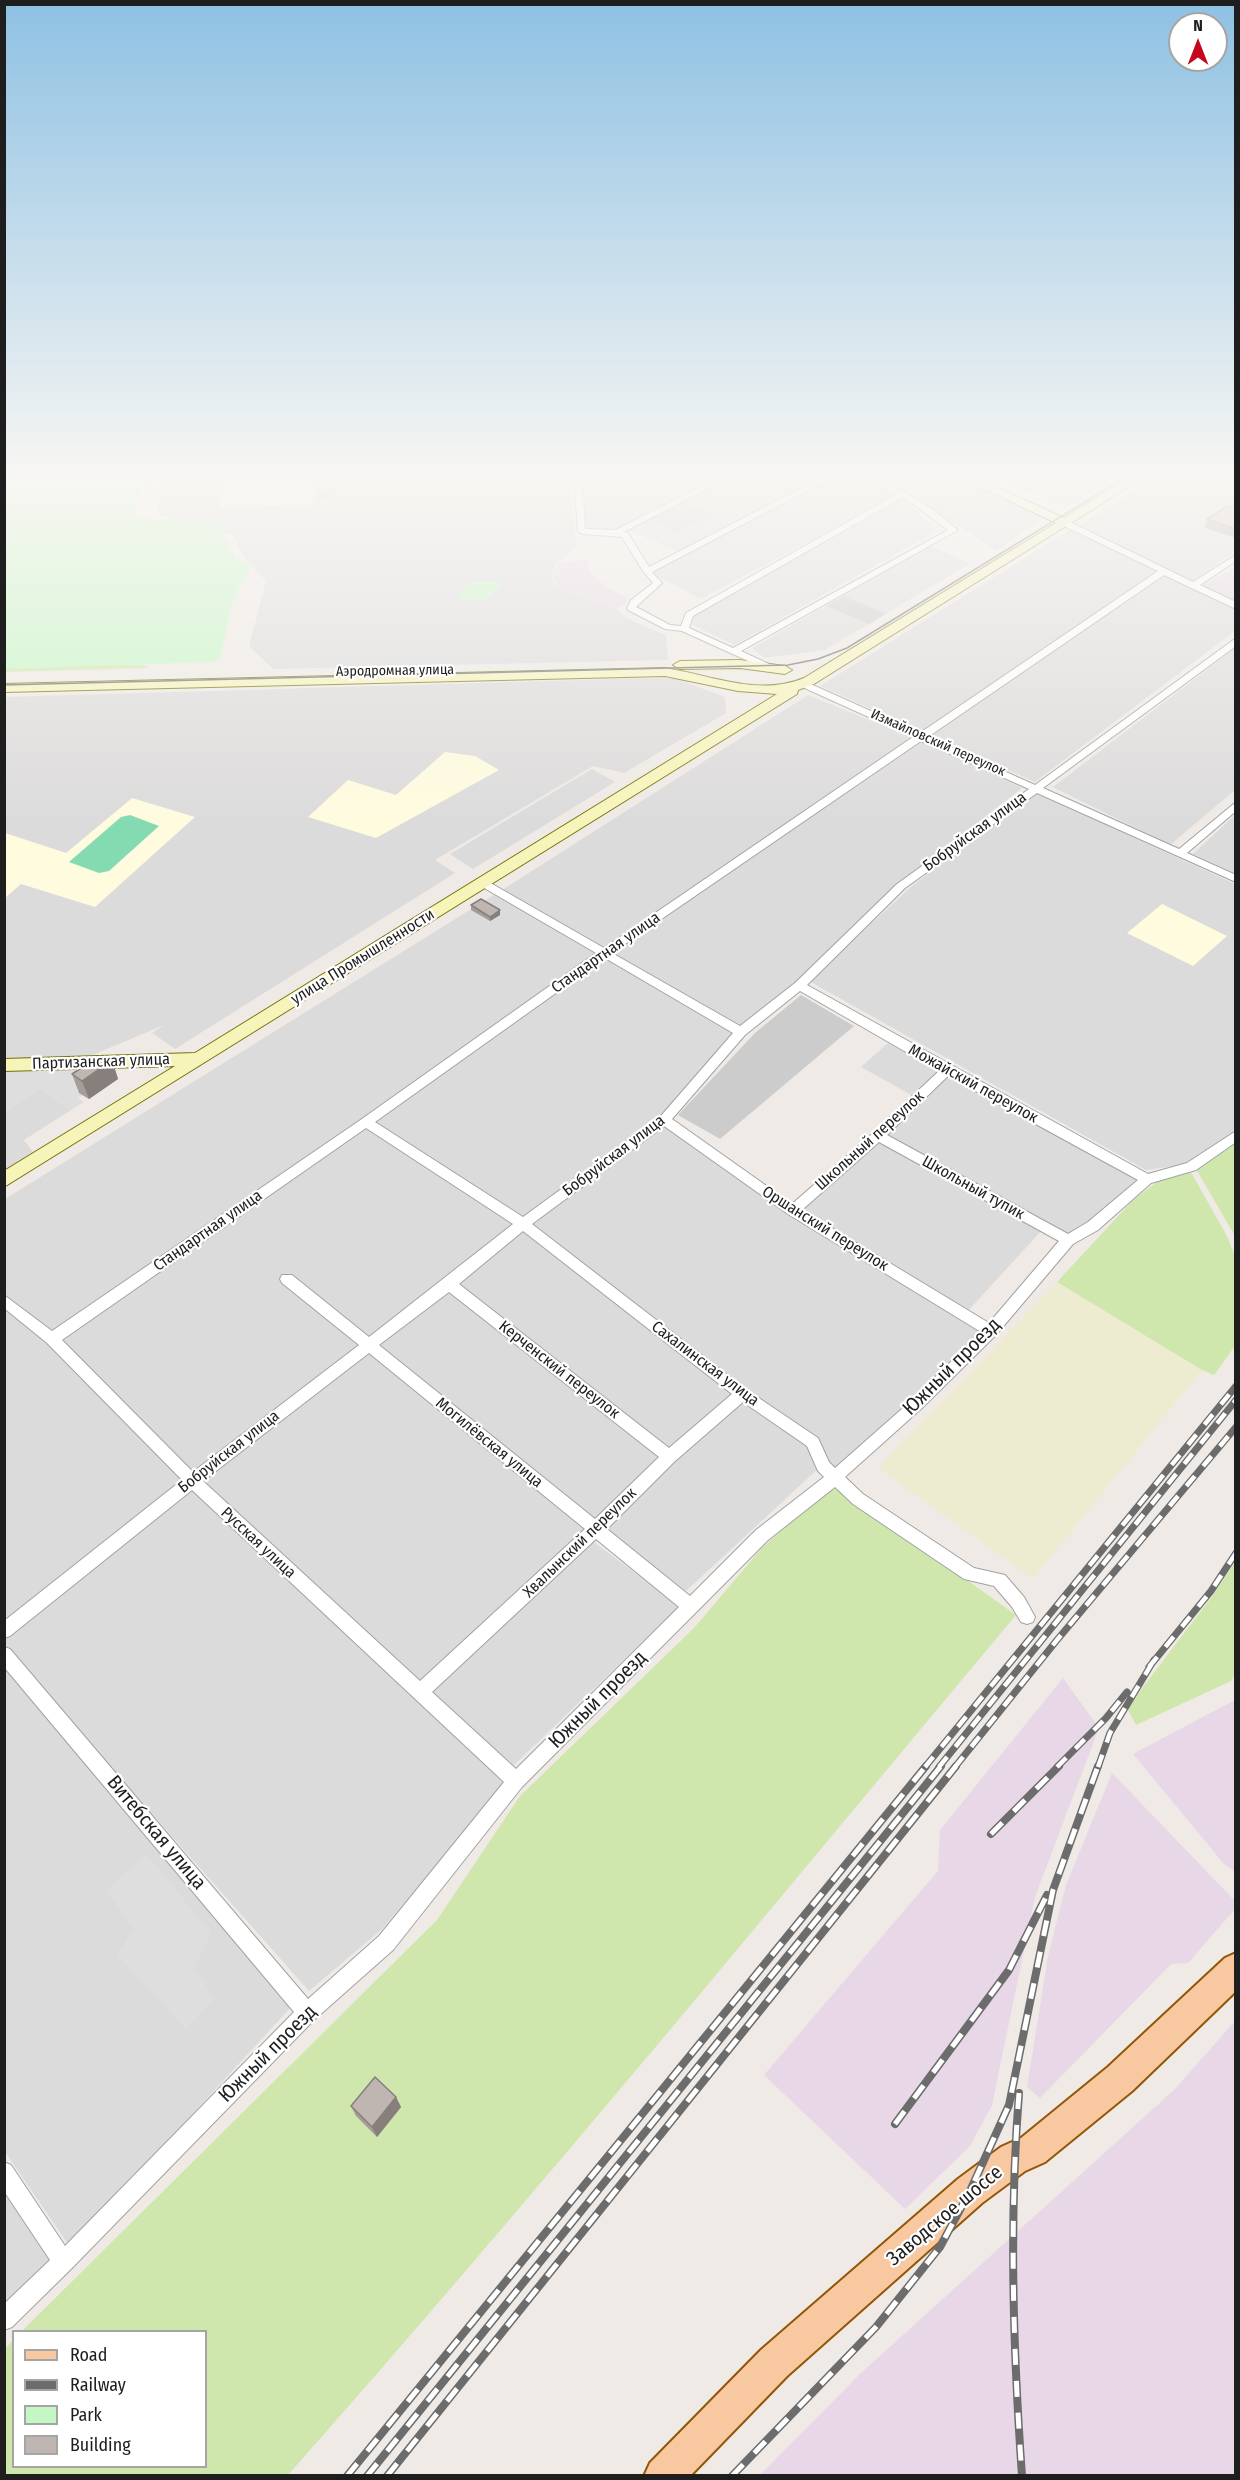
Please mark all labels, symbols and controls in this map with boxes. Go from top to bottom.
north arrow [1168,12,1228,72]
text: N [1193,16,1203,35]
street label: Аэродромная улица [336,662,454,680]
street label: Измайловский переулок [868,706,1008,780]
street label: Бобруйская улица [920,788,1030,876]
street label: улица Промышленности [288,905,438,1009]
street label: Стандартная улица [548,908,664,998]
street label: Можайский переулок [905,1040,1041,1128]
street label: Партизанская улица [32,1050,170,1074]
street label: Школьный переулок [812,1087,928,1195]
street label: Бобруйская улица [559,1111,669,1201]
street label: Школьный тупик [918,1152,1028,1224]
street label: Оршанский переулок [758,1182,892,1276]
street label: Стандартная улица [150,1186,266,1276]
street label: Южный проезд [898,1313,1006,1421]
street label: Керченский переулок [495,1317,623,1423]
street label: Сахалинская улица [648,1317,762,1411]
street label: Могилёвская улица [432,1394,546,1492]
street label: Бобруйская улица [175,1407,283,1497]
street label: Хвалынский переулок [519,1484,641,1602]
street label: Русская улица [216,1503,300,1583]
street label: Южный проезд [544,1646,652,1754]
street label: Витебская улица [101,1771,211,1895]
street label: Южный проезд [214,2000,322,2108]
street label: Заводское шоссе [882,2161,1008,2271]
legend [12,2330,207,2468]
text: Road [70,2344,107,2366]
text: Railway [70,2374,126,2396]
text: Park [70,2404,102,2426]
text: Building [70,2434,131,2456]

